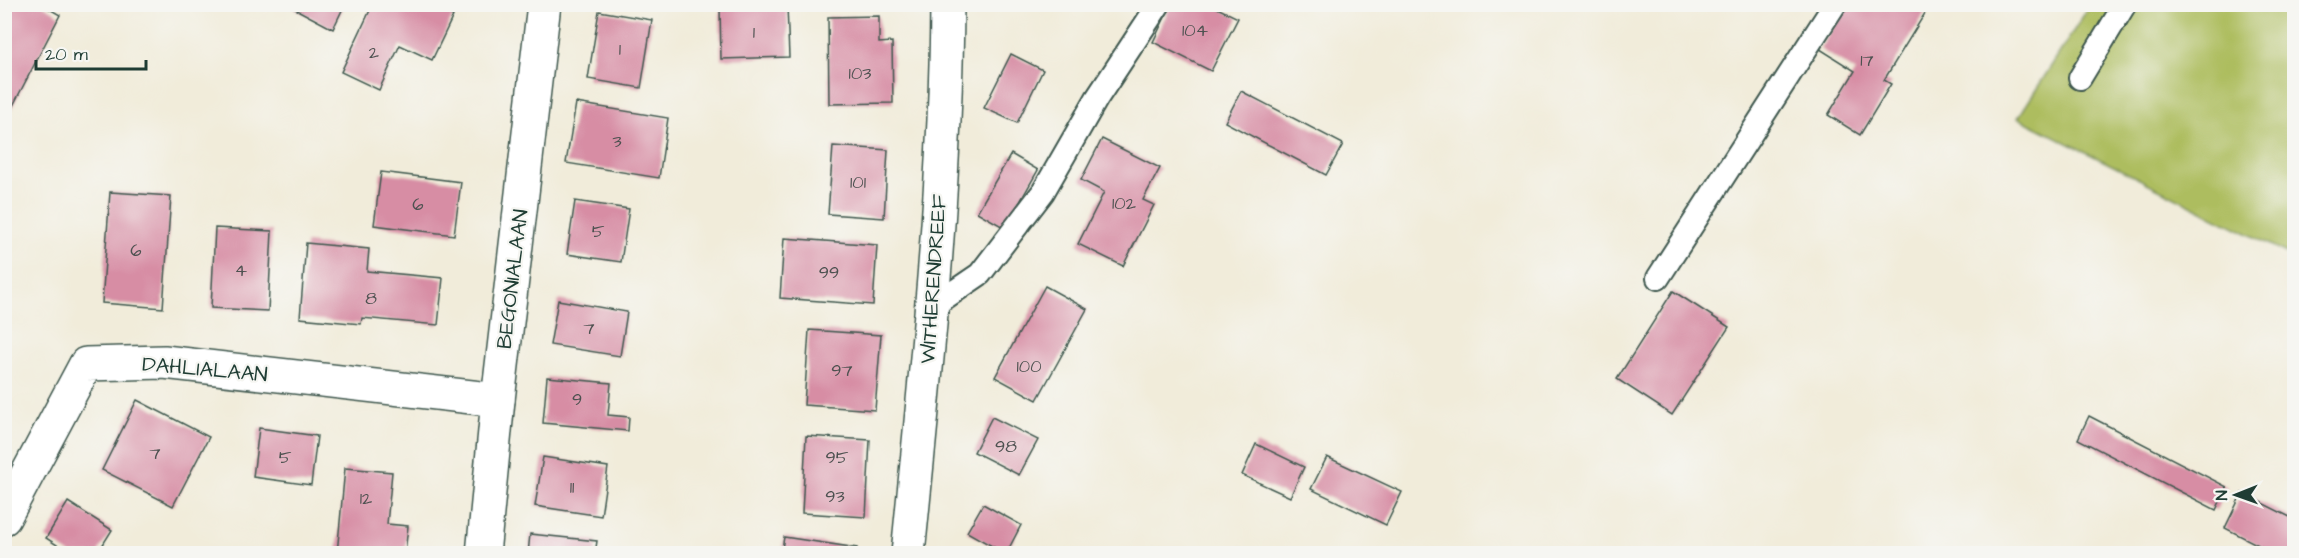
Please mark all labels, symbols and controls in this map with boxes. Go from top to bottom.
house number: 104 [1182,18,1208,43]
house number: 1 [753,20,755,45]
scale bar [36,33,146,71]
house number: 1 [619,37,621,62]
house number: 2 [369,40,380,65]
text: 20 m [45,42,88,67]
house number: 17 [1860,48,1874,73]
house number: 103 [849,61,871,86]
house number: 3 [612,129,622,154]
house number: 101 [850,170,866,195]
house number: 102 [1112,191,1137,216]
house number: 6 [412,192,424,217]
street label: WITHERENDREEF [913,193,954,365]
street label: BEGONIALAAN [490,208,535,351]
house number: 5 [592,219,605,244]
house number: 6 [130,238,142,263]
house number: 4 [235,258,247,283]
house number: 99 [819,260,839,285]
house number: 8 [365,286,377,311]
house number: 7 [583,316,595,341]
street label: DAHLIALAAN [141,350,269,389]
house number: 100 [1016,354,1042,379]
house number: 97 [831,358,853,383]
house number: 9 [572,387,582,412]
house number: 98 [995,434,1017,459]
house number: 7 [149,441,161,466]
house number: 5 [279,445,292,470]
house number: 95 [826,445,849,470]
north arrow [2206,465,2266,525]
house number: 11 [570,475,574,500]
house number: 93 [825,484,845,509]
house number: 12 [360,486,373,511]
text: N [2211,490,2233,500]

